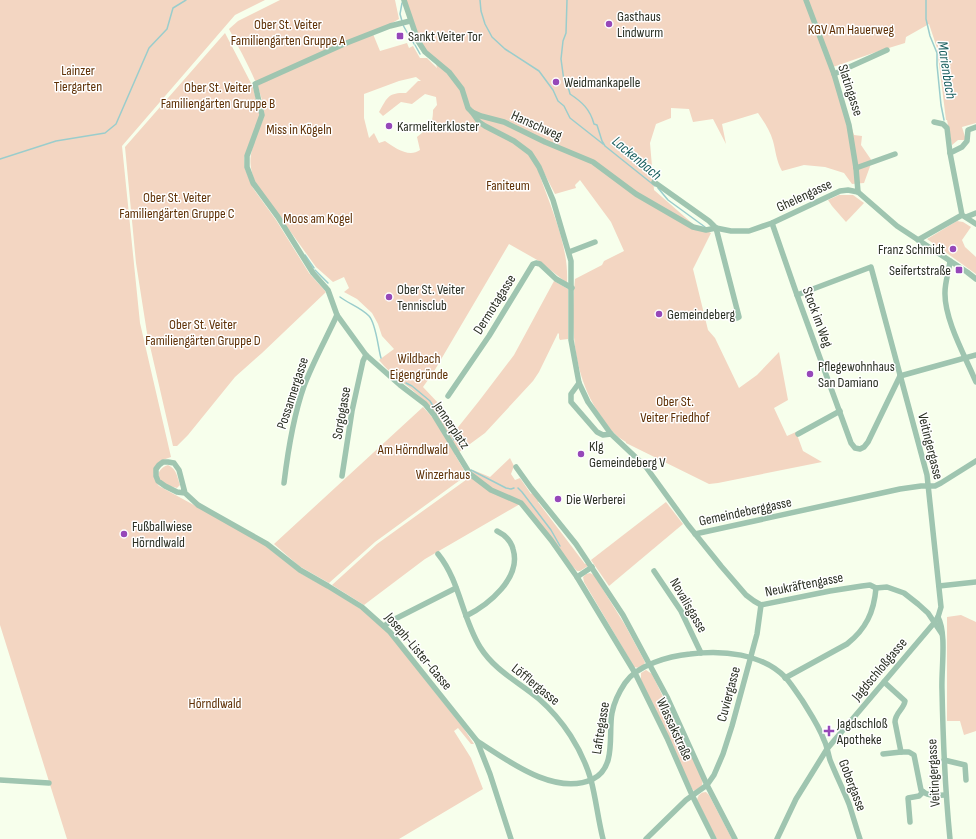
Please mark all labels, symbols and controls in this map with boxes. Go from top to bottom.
place label: Gasthaus Lindwurm [617,8,663,41]
park label: Ober St. Veiter Familiengärten Gruppe A [231,16,346,49]
marker: Gasthaus Lindwurm [604,19,614,29]
park label: KGV Am Hauerweg [808,21,895,38]
place label: Sankt Veiter Tor [408,28,482,45]
marker: Sankt Veiter Tor [395,31,405,41]
water label: Marienbach [933,40,960,100]
park label: Lainzer Tiergarten [54,62,102,95]
street label: Slatingasse [834,62,867,118]
place label: Weidmankapelle [564,74,640,91]
marker: Weidmankapelle [551,77,561,87]
park label: Ober St. Veiter Familiengärten Gruppe B [161,79,275,112]
street label: Hanschweg [509,107,565,144]
place label: Karmeliterkloster [397,118,479,135]
park label: Miss in Kögeln [266,121,332,138]
marker: Karmeliterkloster [384,121,394,131]
water label: Lackenbach [608,132,665,185]
street label: Ghelengasse [774,175,835,216]
park label: Faniteum [486,177,530,194]
park label: Ober St. Veiter Familiengärten Gruppe C [119,189,235,222]
park label: Moos am Kogel [283,210,353,227]
place label: Franz Schmidt [878,241,945,258]
marker: Franz Schmidt [948,244,958,254]
place label: Seifertstraße [889,262,951,279]
marker: Seifertstraße [954,265,964,275]
street label: Dermotagasse [469,271,519,337]
place label: Ober St. Veiter Tennisclub [397,281,465,314]
street label: Stock im Weg [799,285,836,350]
marker: Ober St. Veiter Tennisclub [384,292,394,302]
place label: Gemeindeberg [667,306,735,323]
marker: Gemeindeberg [654,309,664,319]
park label: Ober St. Veiter Familiengärten Gruppe D [145,316,261,349]
park label: Wildbach Eigengründe [390,350,448,383]
street label: Possannergasse [273,355,312,431]
place label: Pflegewohnhaus San Damiano [818,358,895,391]
marker: Pflegewohnhaus San Damiano [805,369,815,379]
street label: Sorgogasse [329,385,354,441]
park label: Ober St. Veiter Friedhof [640,393,711,426]
street label: Jennerplatz [429,398,474,452]
street label: Veitingergasse [914,411,947,481]
place label: Klg Gemeindeberg V [589,438,666,471]
park label: Am Hörndlwald [377,441,448,458]
marker: Klg Gemeindeberg V [576,449,586,459]
park label: Winzerhaus [416,466,470,483]
place label: Die Werberei [566,491,625,508]
street label: Gemeindeberggasse [697,493,793,530]
marker: Die Werberei [553,494,563,504]
place label: Fußballwiese Hörndlwald [132,518,192,551]
marker: Fußballwiese Hörndlwald [119,529,129,539]
street label: Neukräftengasse [764,569,845,600]
street label: Novalisgasse [666,575,711,636]
street label: Joseph-Lister-Gasse [381,608,456,693]
street label: Jagdschloßgasse [848,634,911,705]
street label: Löfflergasse [508,660,563,709]
street label: Cuviergasse [713,665,744,723]
park label: Hörndlwald [189,695,242,712]
street label: Wlassakstraße [653,695,697,763]
street label: Lafitegasse [588,701,613,755]
place label: Jagdschloß Apotheke [836,715,888,748]
marker: Jagdschloß Apotheke [824,726,834,736]
street label: Veitingergasse [923,739,944,807]
street label: Gobergasse [835,757,870,814]

